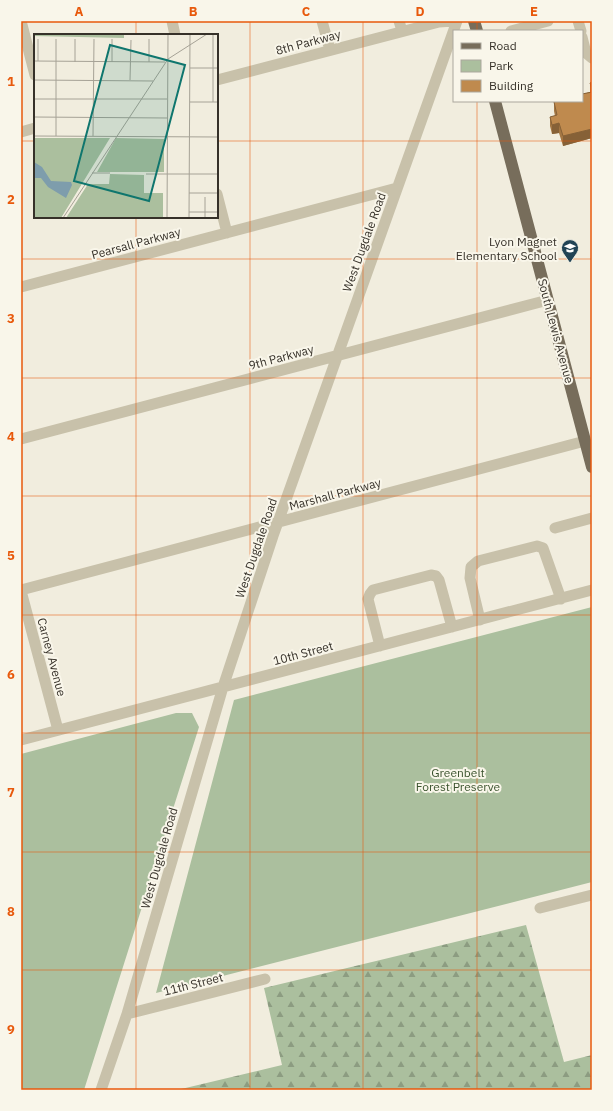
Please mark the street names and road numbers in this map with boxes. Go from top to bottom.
street label: 8th Parkway [274,26,342,58]
street label: West Dugdale Road [339,190,389,294]
street label: Pearsall Parkway [90,224,182,262]
street label: South Lewis Avenue [535,277,577,385]
street label: 9th Parkway [247,341,315,373]
street label: Marshall Parkway [287,475,383,513]
street label: West Dugdale Road [232,496,280,600]
street label: Carney Avenue [34,616,70,698]
street label: 10th Street [272,638,334,668]
street label: West Dugdale Road [137,806,181,910]
street label: 11th Street [162,969,224,999]

